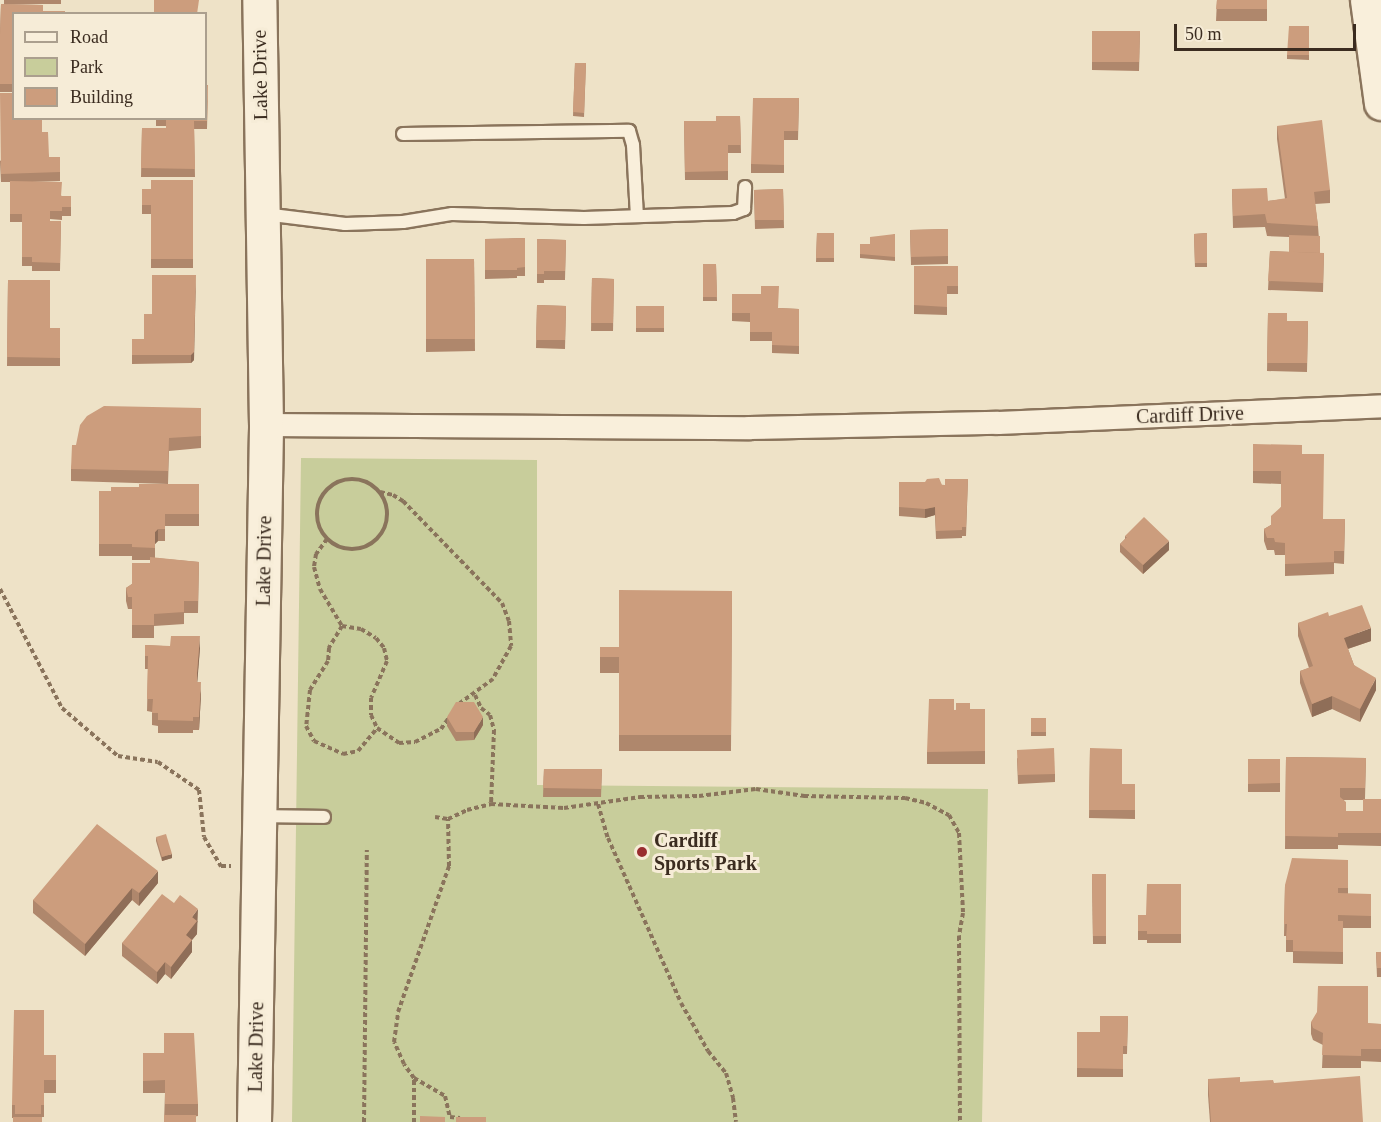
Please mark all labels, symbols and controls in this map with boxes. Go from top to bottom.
legend [12,12,207,120]
scale bar [1177,12,1358,50]
text: 50 m [1185,24,1222,44]
text: Road [70,27,108,47]
street label: Lake Drive [247,30,273,120]
text: Park [70,57,103,77]
text: Building [70,87,133,107]
street label: Cardiff Drive [1136,401,1244,429]
street label: Lake Drive [251,516,277,606]
place label: Cardiff Sports Park [654,828,757,875]
marker: Cardiff Sports Park [635,845,649,859]
street label: Lake Drive [243,1002,269,1092]

